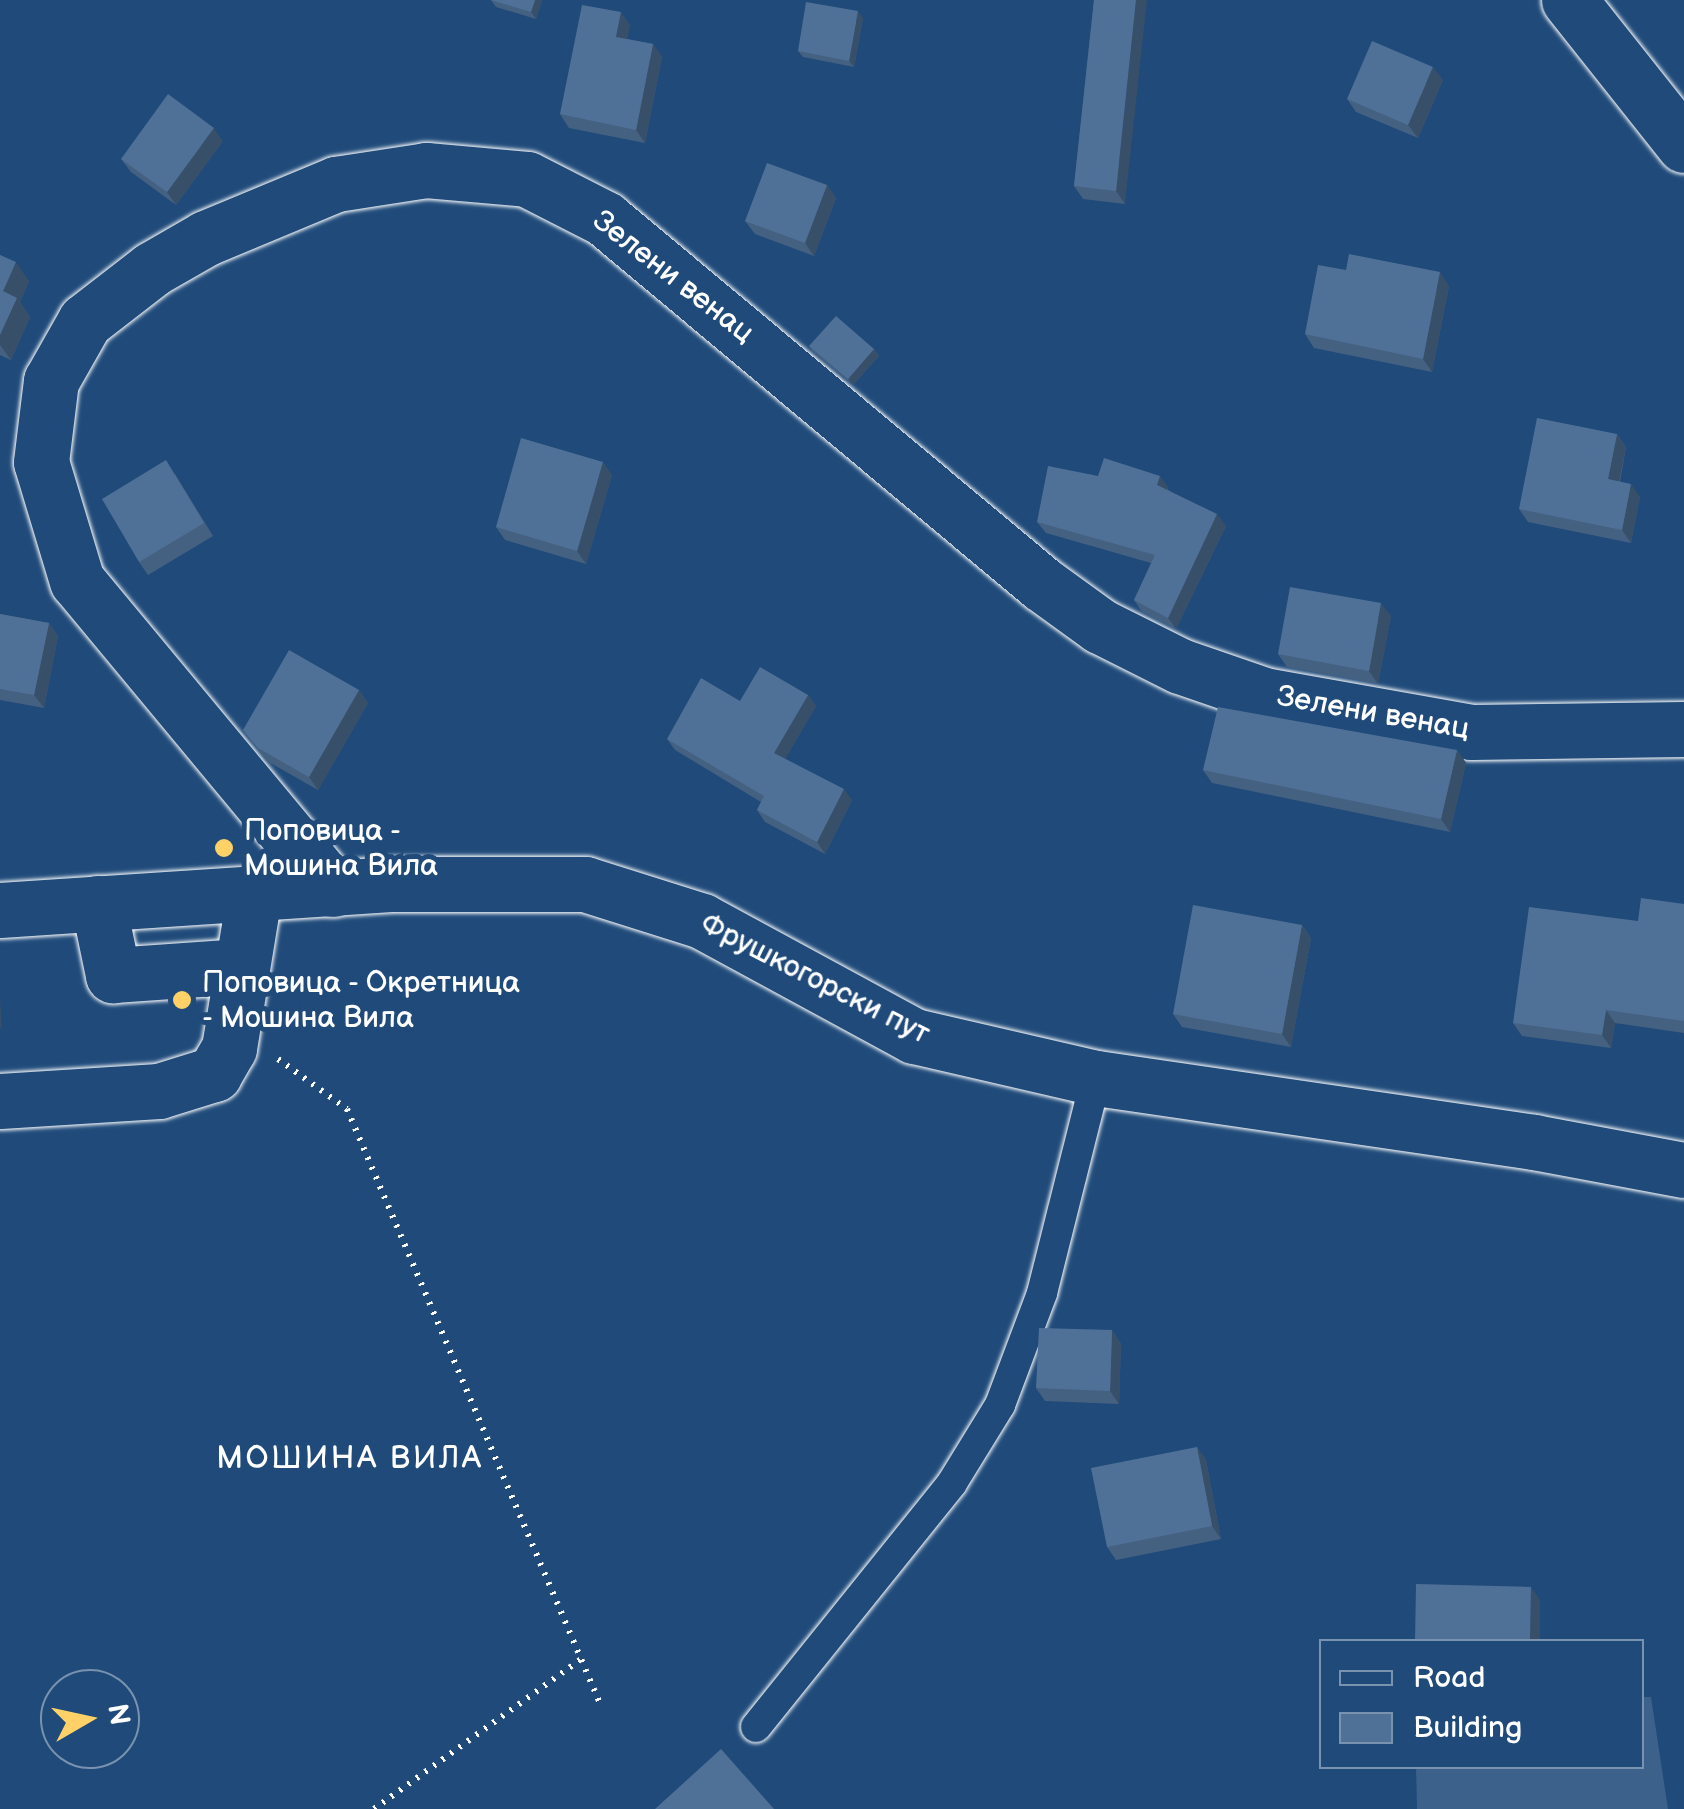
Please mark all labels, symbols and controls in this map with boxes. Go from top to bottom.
street label: Зелени венац [585,203,761,351]
street label: Зелени венац [1274,678,1472,748]
place label: Поповица - Мошина Вила [244,813,438,884]
marker: Поповица - Мошина Вила [213,837,235,859]
street label: Фрушкогорски пут [694,906,936,1052]
place label: Поповица - Окретница - Мошина Вила [202,965,522,1036]
marker: Поповица - Окретница - Мошина Вила [171,989,193,1011]
district label: МОШИНА ВИЛА [216,1440,484,1478]
legend [1319,1639,1644,1769]
text: Road [1413,1660,1486,1696]
north arrow [40,1669,140,1769]
text: N [100,1702,136,1728]
text: Building [1413,1710,1522,1746]

